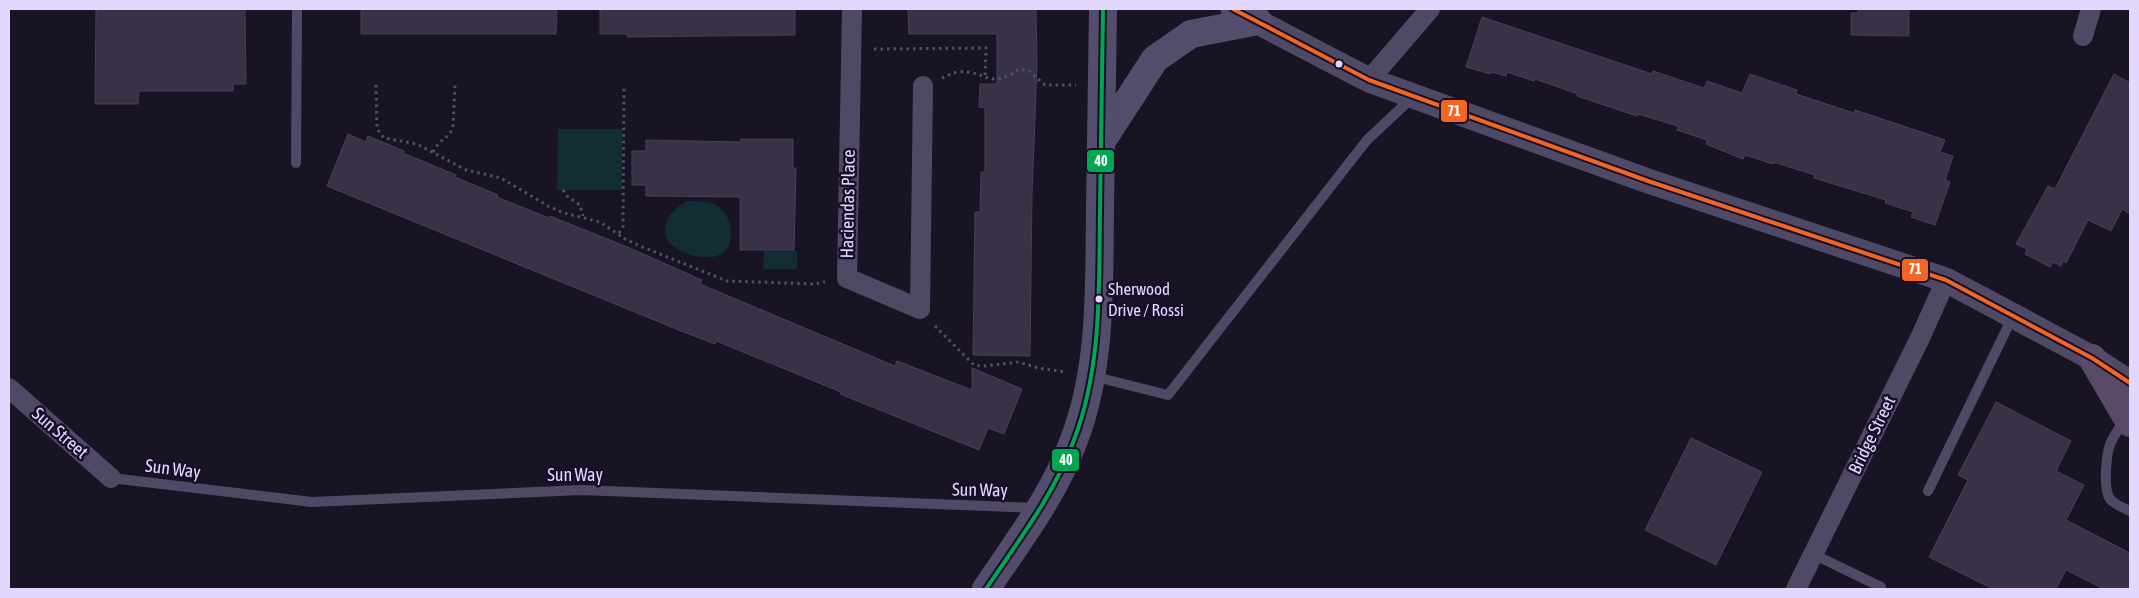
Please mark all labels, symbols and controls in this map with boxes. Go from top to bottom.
unlabelled marker [1334,59,1344,69]
line badge: 71 [1440,99,1468,123]
text: 71 [1447,103,1461,119]
street label: Haciendas Place [836,149,859,259]
line badge: 40 [1086,149,1115,173]
text: 40 [1093,153,1108,169]
line badge: 71 [1901,258,1929,282]
text: 71 [1908,261,1922,277]
place label: Sherwood Drive / Rossi [1108,279,1184,320]
marker: Sherwood Drive / Rossi [1094,294,1104,304]
street label: Bridge Street [1844,392,1899,477]
street label: Sun Street [28,403,92,463]
line badge: 40 [1051,448,1080,472]
text: 40 [1058,452,1073,468]
street label: Sun Way [144,455,202,482]
street label: Sun Way [547,464,603,485]
street label: Sun Way [952,479,1008,500]

